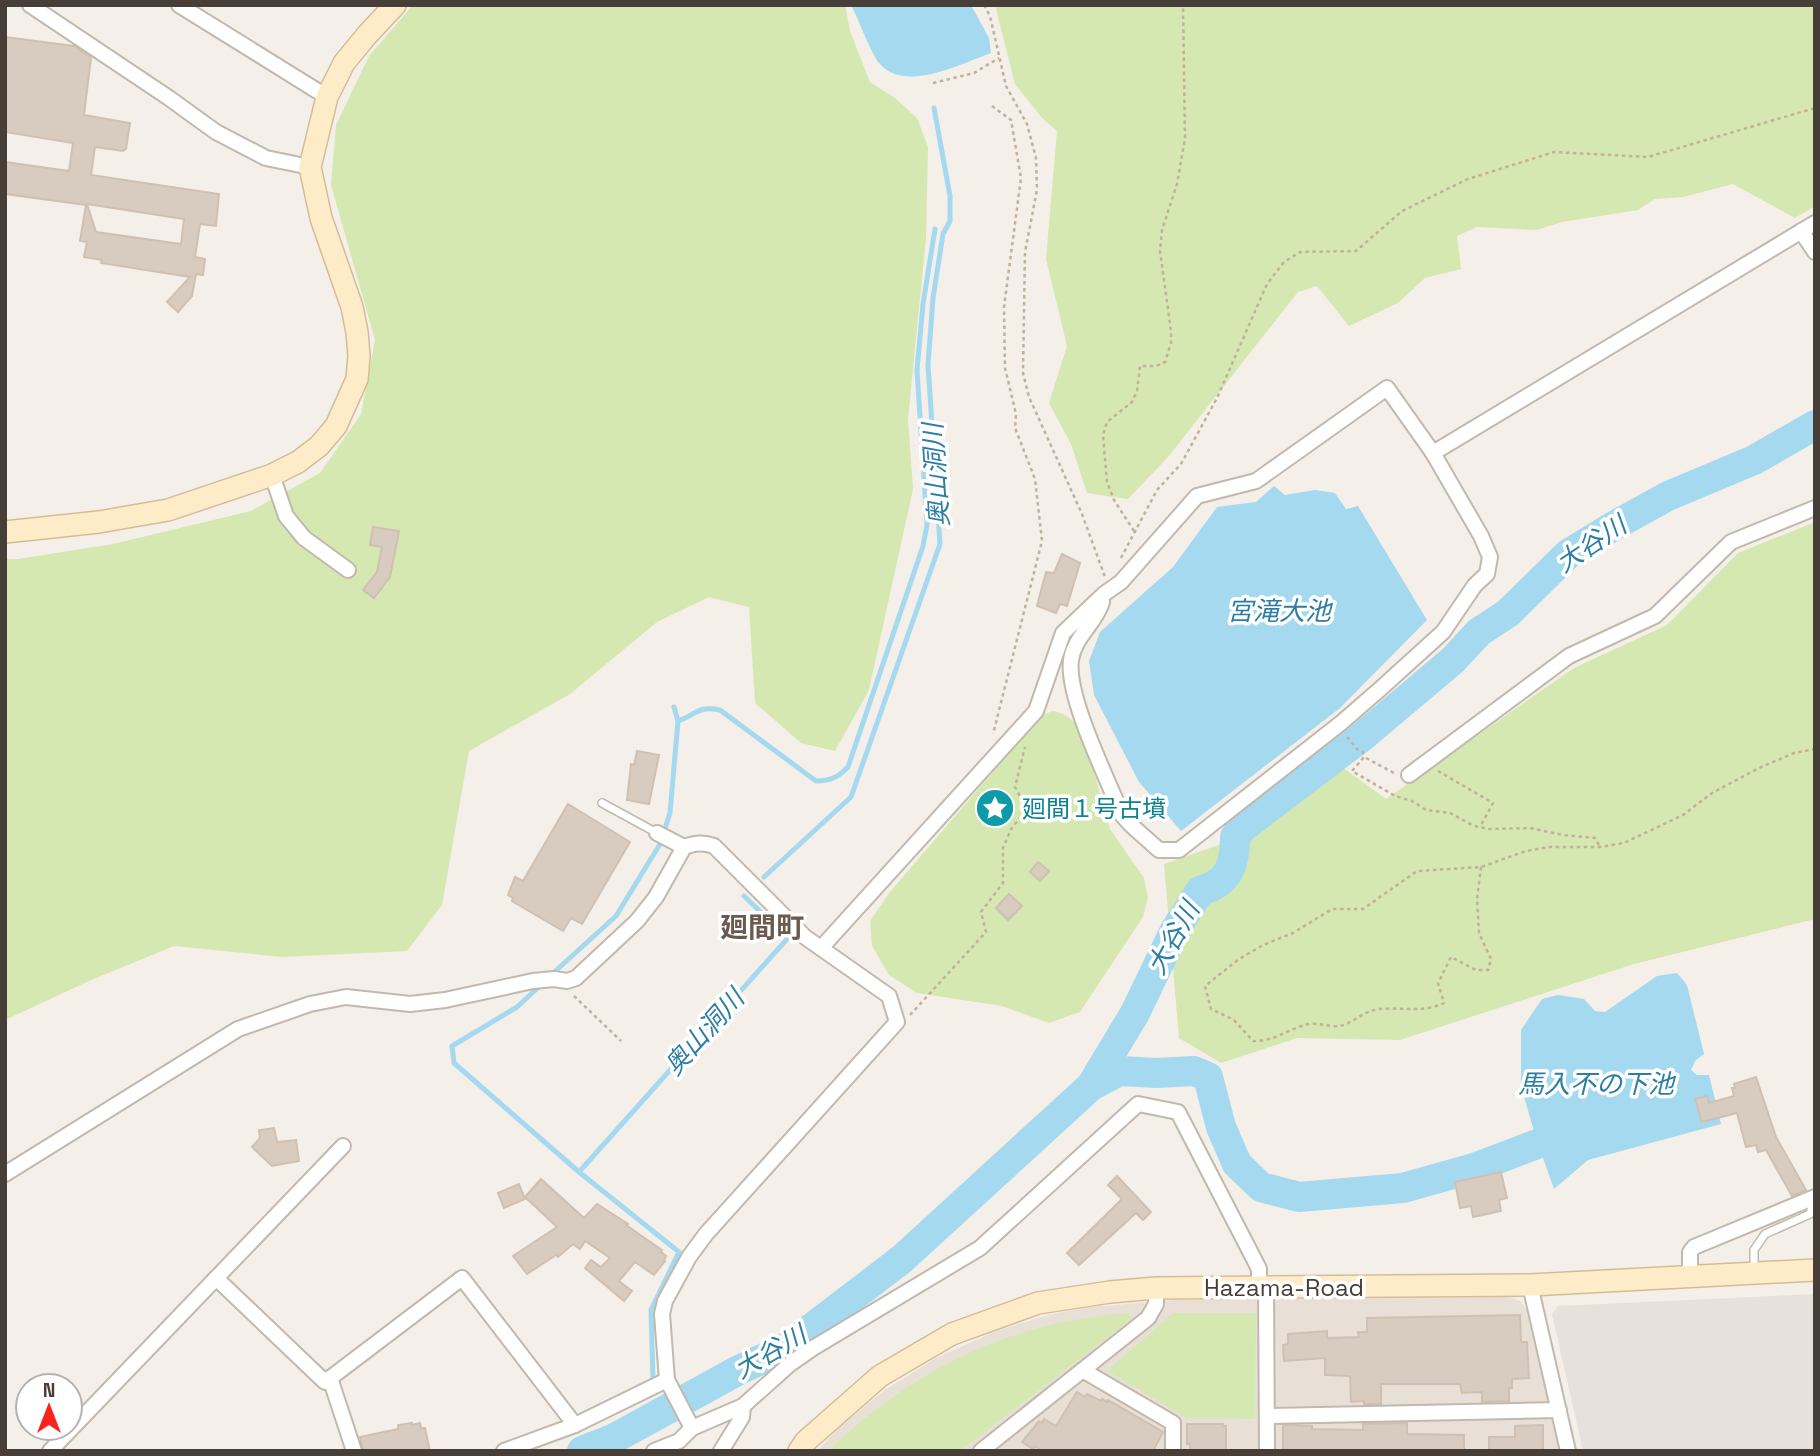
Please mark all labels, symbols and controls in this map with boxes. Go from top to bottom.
water label: 奥山洞川 [915,419,957,528]
water label: 大谷川 [1549,506,1635,580]
water label: 宮滝大池 [1227,594,1334,628]
place icon: 廻間１号古墳 [974,787,1016,829]
place label: 廻間１号古墳 [1022,793,1166,824]
water label: 大谷川 [1139,893,1208,980]
district label: 廻間町 [720,909,804,945]
water label: 奥山洞川 [657,980,753,1082]
water label: 馬入不の下池 [1518,1067,1677,1101]
street label: Hazama-Road [1204,1272,1364,1303]
water label: 大谷川 [728,1316,815,1386]
north arrow [14,1372,84,1442]
text: N [43,1378,55,1403]

